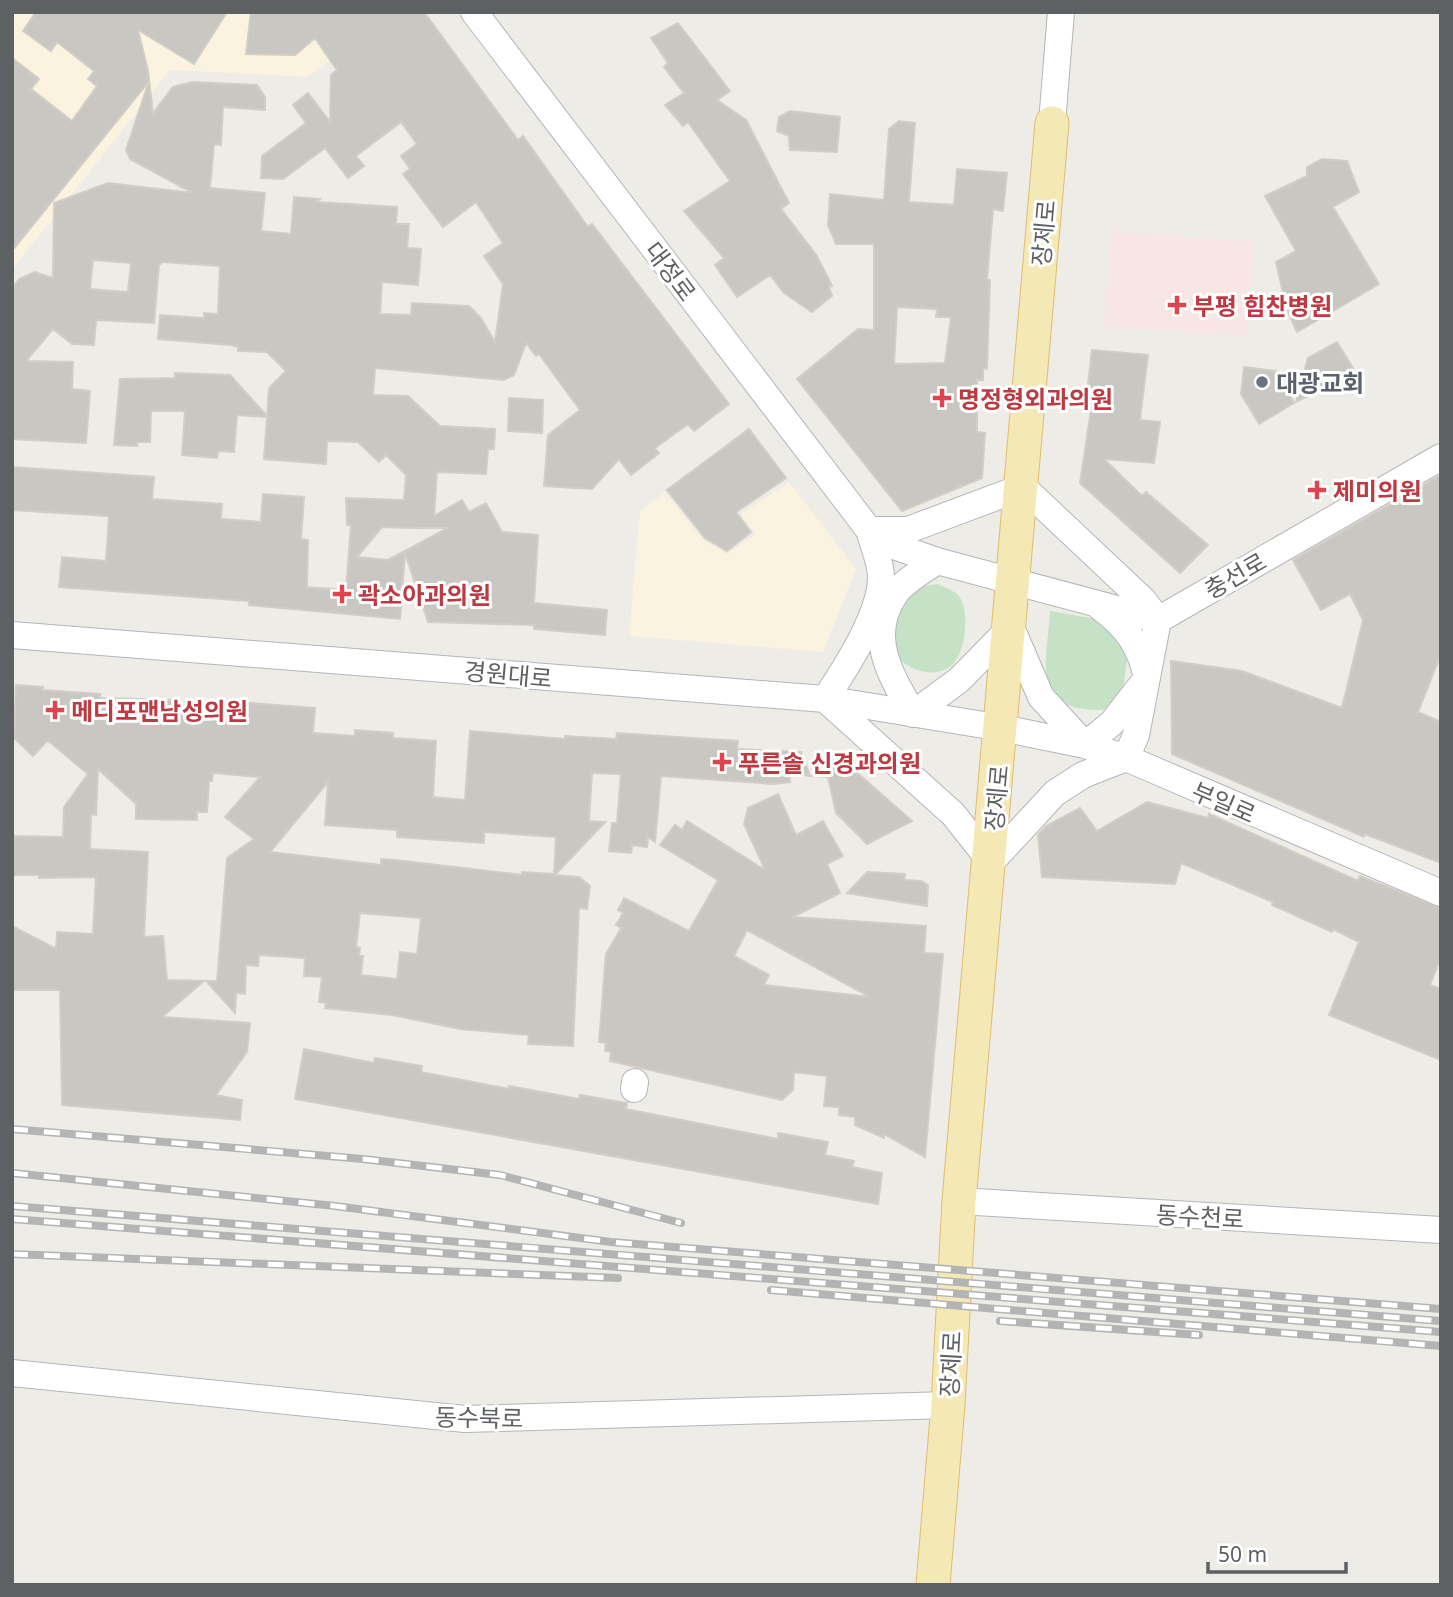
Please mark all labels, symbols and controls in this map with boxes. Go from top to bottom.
street label: 장제로 [1024,199,1062,267]
street label: 대정로 [638,235,704,307]
place label: 부평 힘찬병원 [1193,289,1332,322]
marker: 부평 힘찬병원 [1167,295,1187,315]
place label: 대광교회 [1276,366,1364,399]
marker: 대광교회 [1254,374,1270,390]
place label: 명정형외과의원 [958,382,1113,415]
marker: 명정형외과의원 [932,388,952,408]
place label: 제미의원 [1333,474,1421,507]
marker: 제미의원 [1307,480,1327,500]
street label: 충선로 [1198,544,1272,606]
place label: 곽소아과의원 [358,578,490,611]
marker: 곽소아과의원 [332,584,352,604]
street label: 경원대로 [463,654,553,694]
place label: 메디포맨남성의원 [71,694,248,727]
marker: 메디포맨남성의원 [45,700,65,720]
place label: 푸른솔 신경과의원 [738,746,921,779]
marker: 푸른솔 신경과의원 [712,752,732,772]
street label: 장제로 [977,764,1015,832]
street label: 부일로 [1187,774,1261,830]
street label: 동수천로 [1155,1197,1245,1235]
street label: 장제로 [932,1330,968,1398]
street label: 동수북로 [435,1400,523,1434]
scale bar [1208,1530,1346,1574]
text: 50 m [1218,1540,1267,1568]

